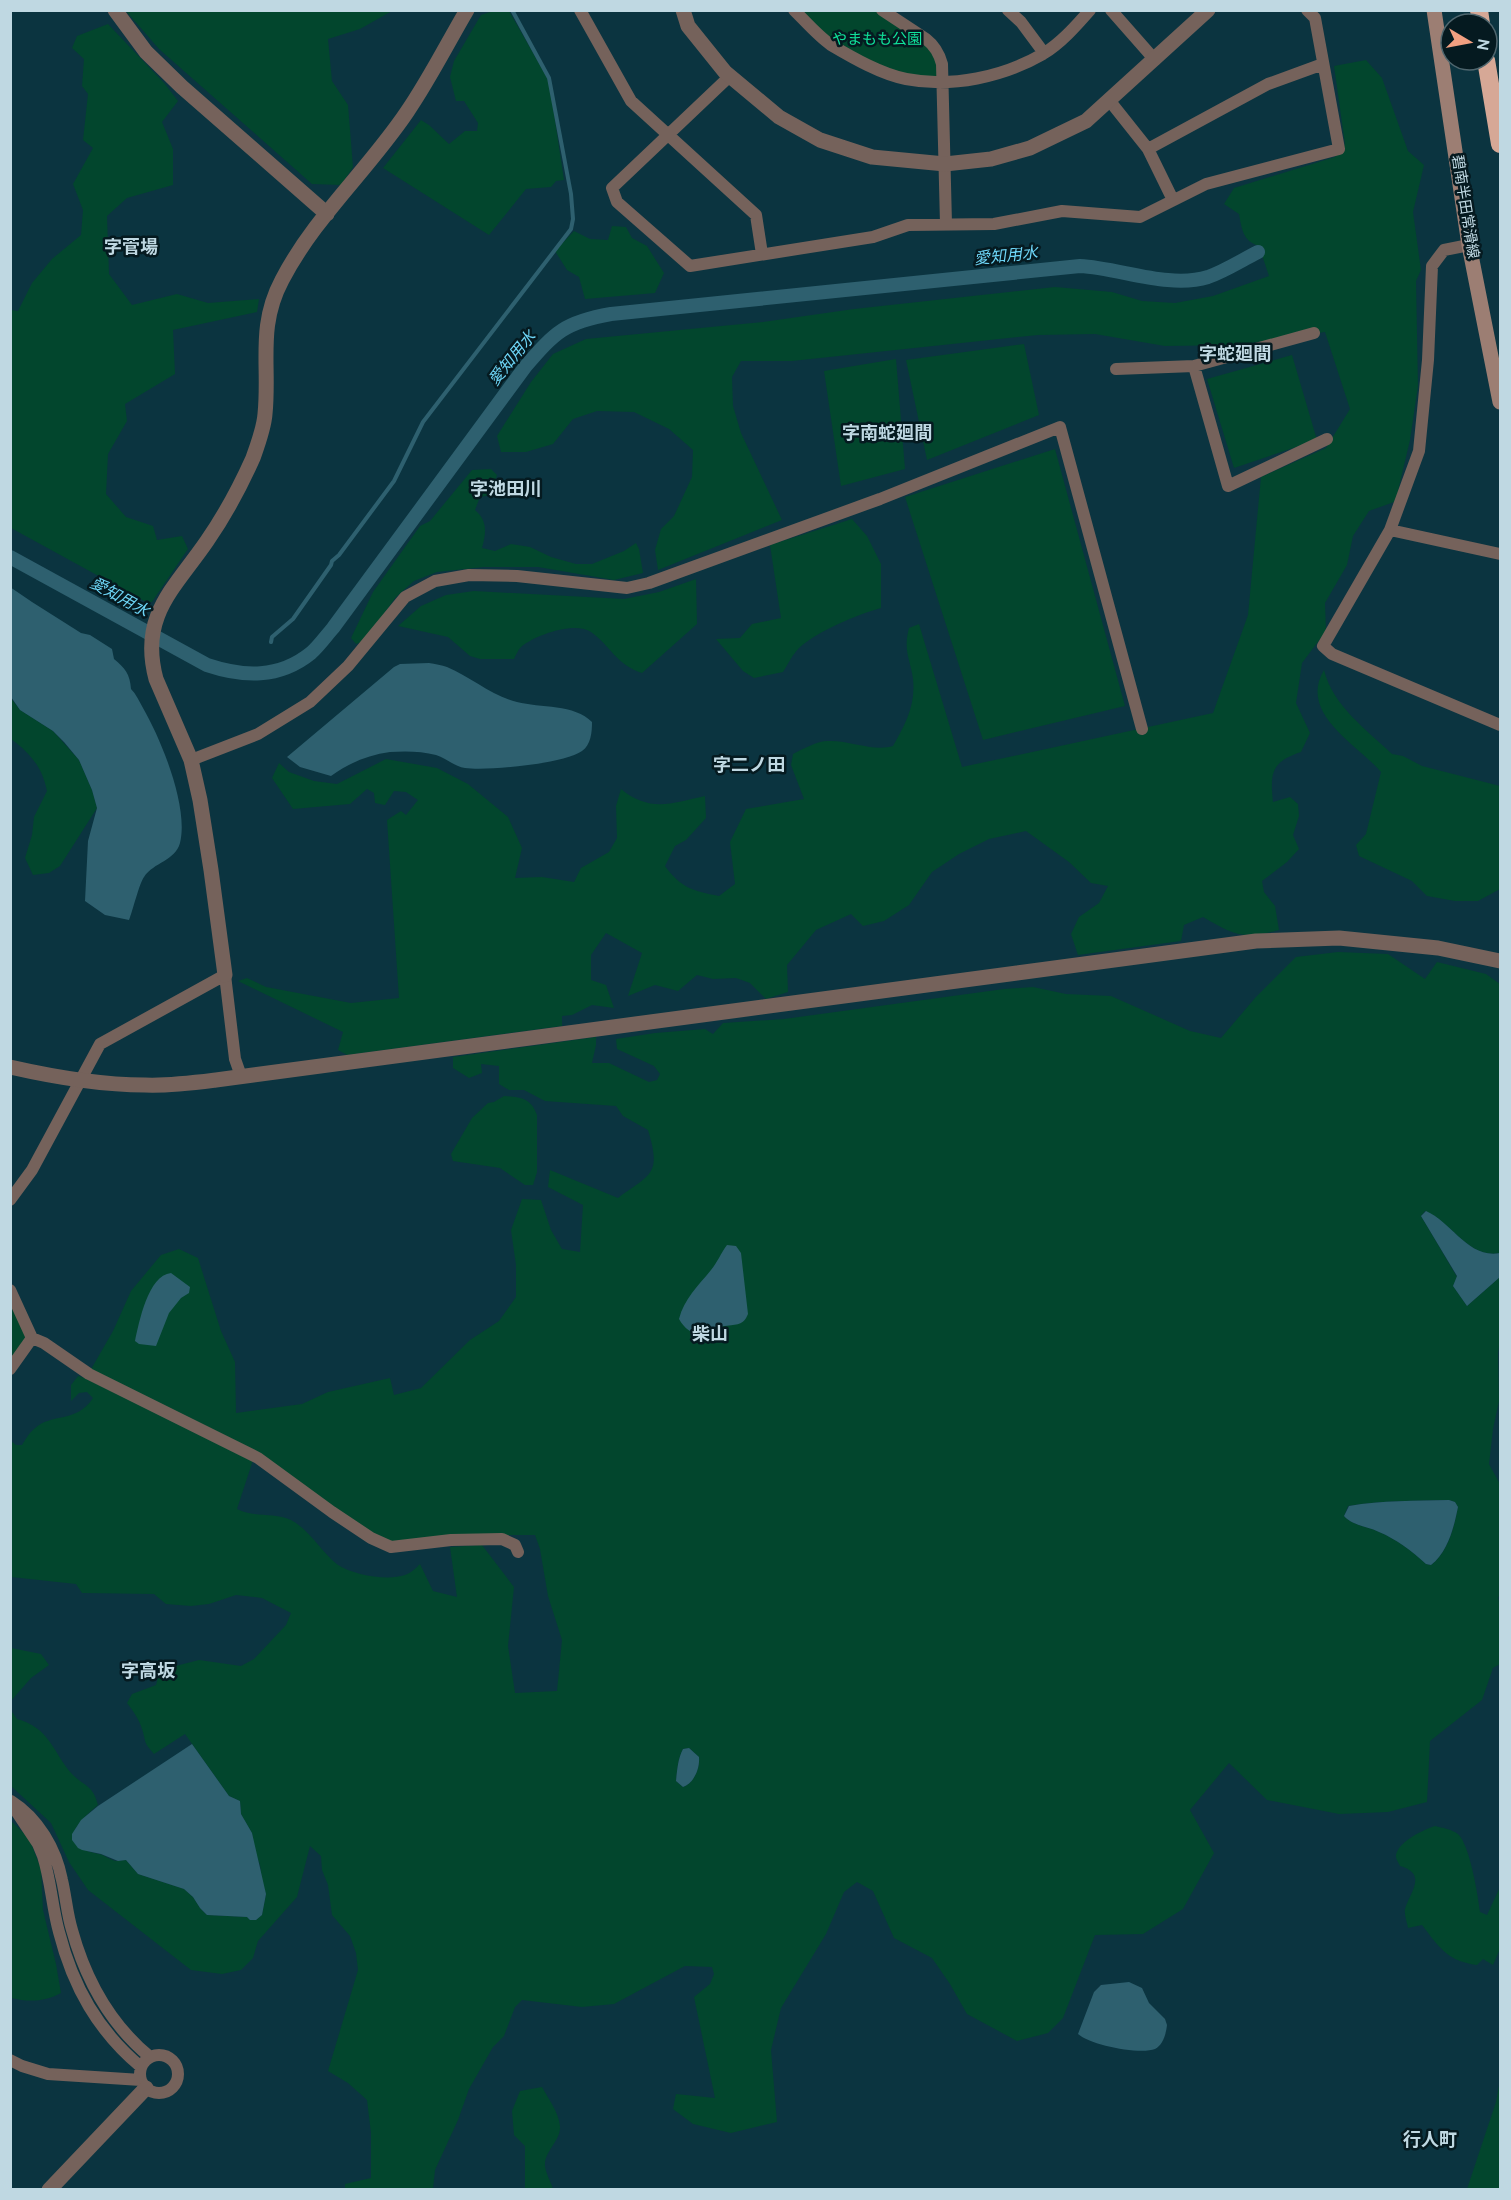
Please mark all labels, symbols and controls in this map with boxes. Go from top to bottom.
north arrow [1439,12,1499,72]
park label: やまもも公園 [832,31,922,50]
text: N [1471,37,1493,52]
street label: 碧南半田常滑線 [1446,154,1482,260]
district label: 字菅場 [104,237,158,260]
water label: 愛知用水 [973,244,1041,270]
water label: 愛知用水 [485,326,542,390]
district label: 字蛇廻間 [1199,344,1271,367]
district label: 字南蛇廻間 [842,423,932,446]
district label: 字池田川 [470,479,542,502]
water label: 愛知用水 [86,574,154,623]
district label: 字二ノ田 [713,755,785,778]
district label: 柴山 [692,1324,728,1347]
district label: 字高坂 [121,1661,176,1684]
district label: 行人町 [1403,2129,1457,2153]

